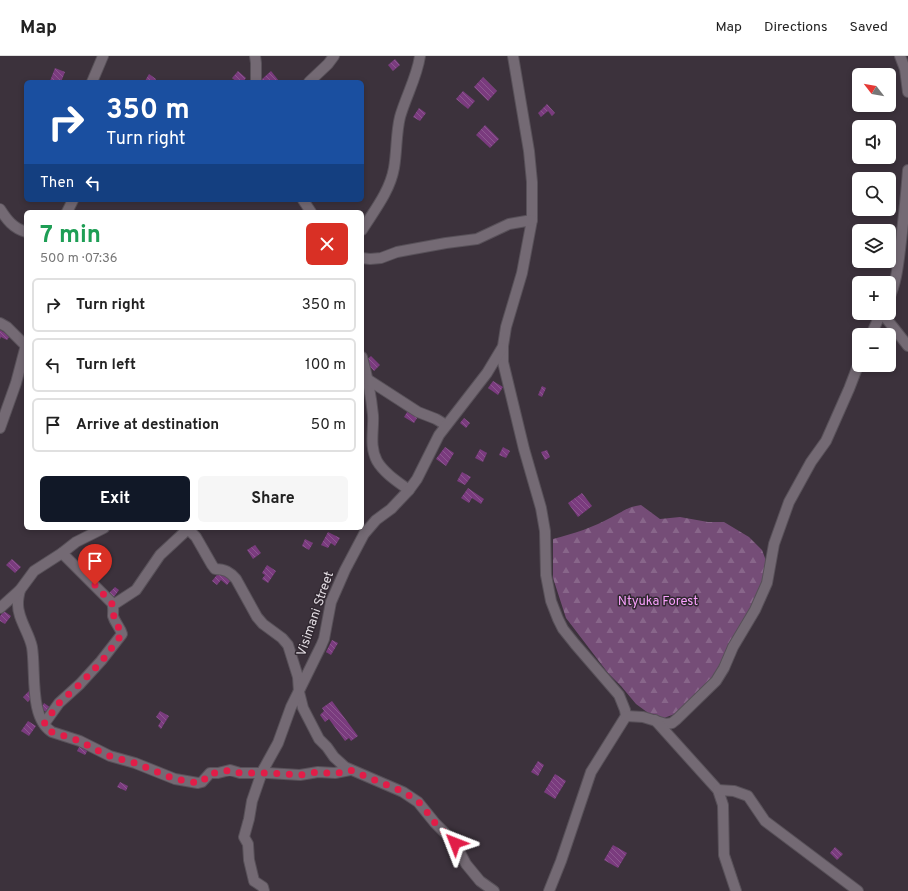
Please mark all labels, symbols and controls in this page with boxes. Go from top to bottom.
text: Map [20,16,57,40]
text: Map [716,19,742,36]
text: Directions [764,19,828,36]
text: Saved [850,19,888,36]
north arrow [852,68,896,112]
map controls [852,68,896,372]
text: 350 m [106,93,190,129]
icon: right [40,96,92,148]
button: sound [852,120,896,164]
text: Turn right [106,128,186,151]
icon: left [82,172,104,194]
button: search [852,172,896,216]
text: Then [40,174,74,193]
text: 7 min [40,221,101,251]
button: close [306,223,348,265]
button: layers [852,224,896,268]
text: 500 m · 07:36 [40,251,118,267]
button: + [852,276,896,320]
icon: right [42,294,64,316]
text: Turn right [76,296,145,315]
text: 350 m [302,296,346,315]
button: − [852,328,896,372]
icon: left [42,354,64,376]
text: Turn left [76,356,136,375]
text: 100 m [305,356,346,375]
icon: arrive [42,414,64,436]
text: Arrive at destination [76,416,219,435]
text: 50 m [311,416,346,435]
button: Exit [40,476,190,522]
button: Share [198,476,348,522]
pin [78,544,112,585]
icon: arrive [84,550,106,572]
street label: Visimani Street [294,569,338,659]
park label: Ntyuka Forest [618,594,698,610]
position arrow [434,822,476,864]

